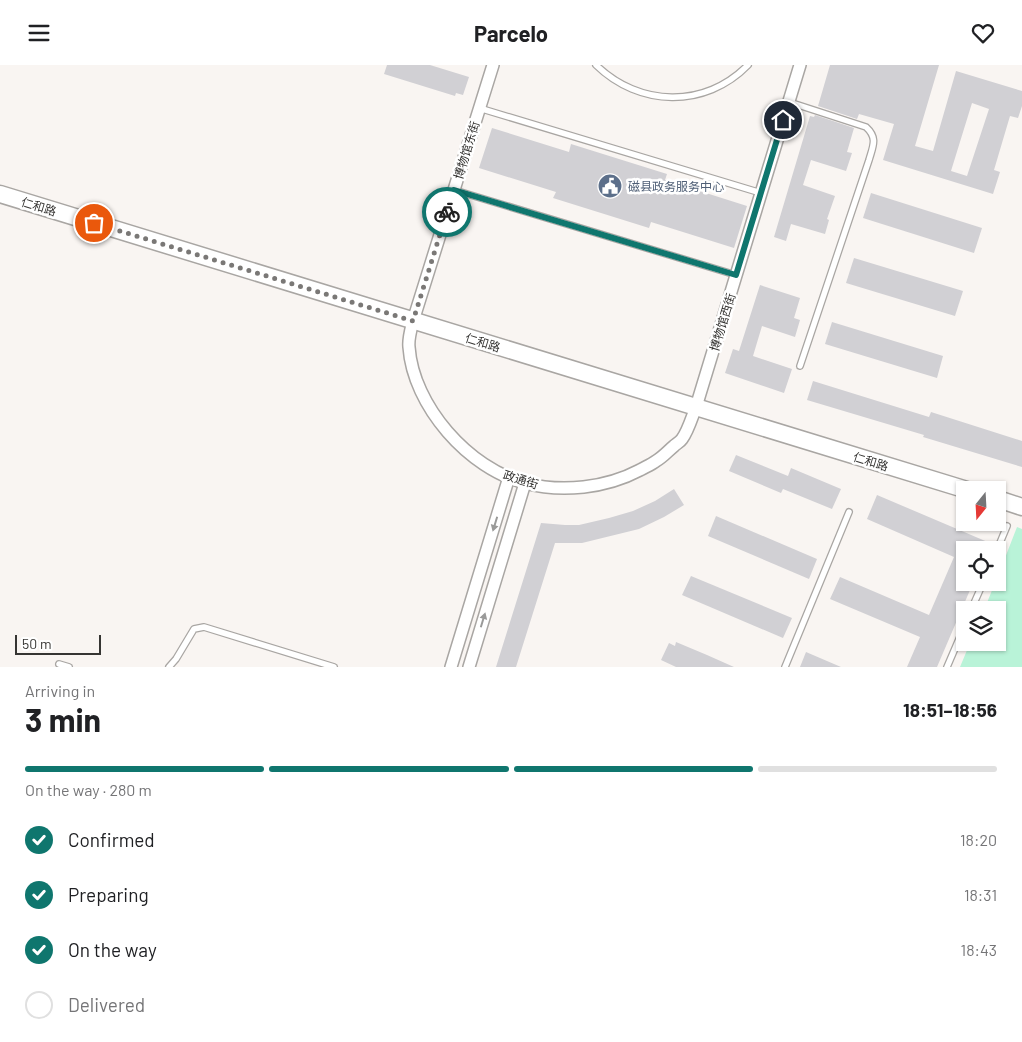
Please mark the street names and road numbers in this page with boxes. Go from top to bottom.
street label: 博物馆东街 [451,119,481,181]
street label: 仁和路 [20,194,58,218]
street label: 博物馆西街 [707,291,737,353]
street label: 仁和路 [464,330,502,354]
street label: 仁和路 [852,449,890,473]
street label: 政通街 [502,467,540,491]

